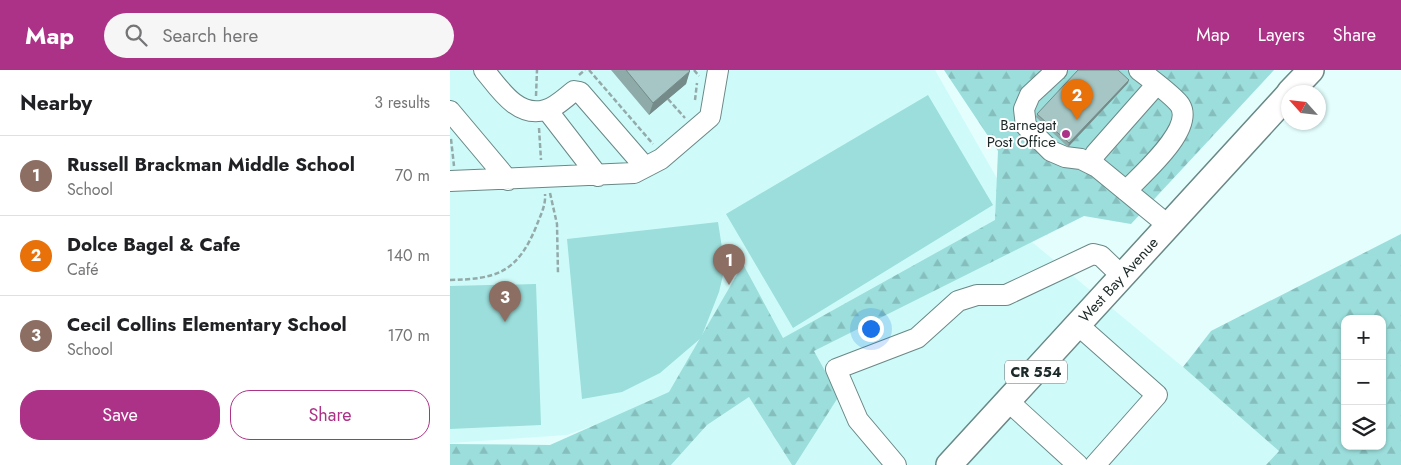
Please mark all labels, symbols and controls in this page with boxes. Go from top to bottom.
search box [104,13,454,58]
text: Map [25,18,74,53]
icon: search [122,21,150,49]
text: Search here [162,22,258,49]
text: Map [1196,22,1230,48]
text: Layers [1258,22,1305,48]
text: Share [1333,22,1376,48]
pin: 2 [1061,79,1093,120]
north arrow [1281,85,1326,130]
text: Nearby [20,88,92,118]
text: 3 results [374,91,430,114]
place label: Barnegat Post Office [987,114,1056,153]
marker: Barnegat Post Office [1060,128,1072,140]
text: Russell Brackman Middle School [67,151,355,178]
text: 1 [32,164,40,187]
text: 70 m [395,164,430,187]
text: School [67,178,113,201]
text: Dolce Bagel & Cafe [67,231,240,258]
street label: West Bay Avenue [1074,232,1164,328]
text: 2 [31,244,41,267]
text: 140 m [387,244,430,267]
pin: 1 [713,244,745,285]
text: Café [67,258,98,281]
pin: 3 [489,281,521,322]
text: Cecil Collins Elementary School [67,311,347,338]
map controls [1341,315,1386,450]
button: + [1341,315,1386,360]
your location [858,316,884,342]
text: 3 [31,324,41,347]
text: 170 m [388,324,430,347]
text: School [67,338,113,361]
road number: CR 554 [1005,360,1067,384]
button: − [1341,360,1386,405]
button: Save [20,390,220,440]
button: Share [230,390,430,440]
button: layers [1341,405,1386,450]

